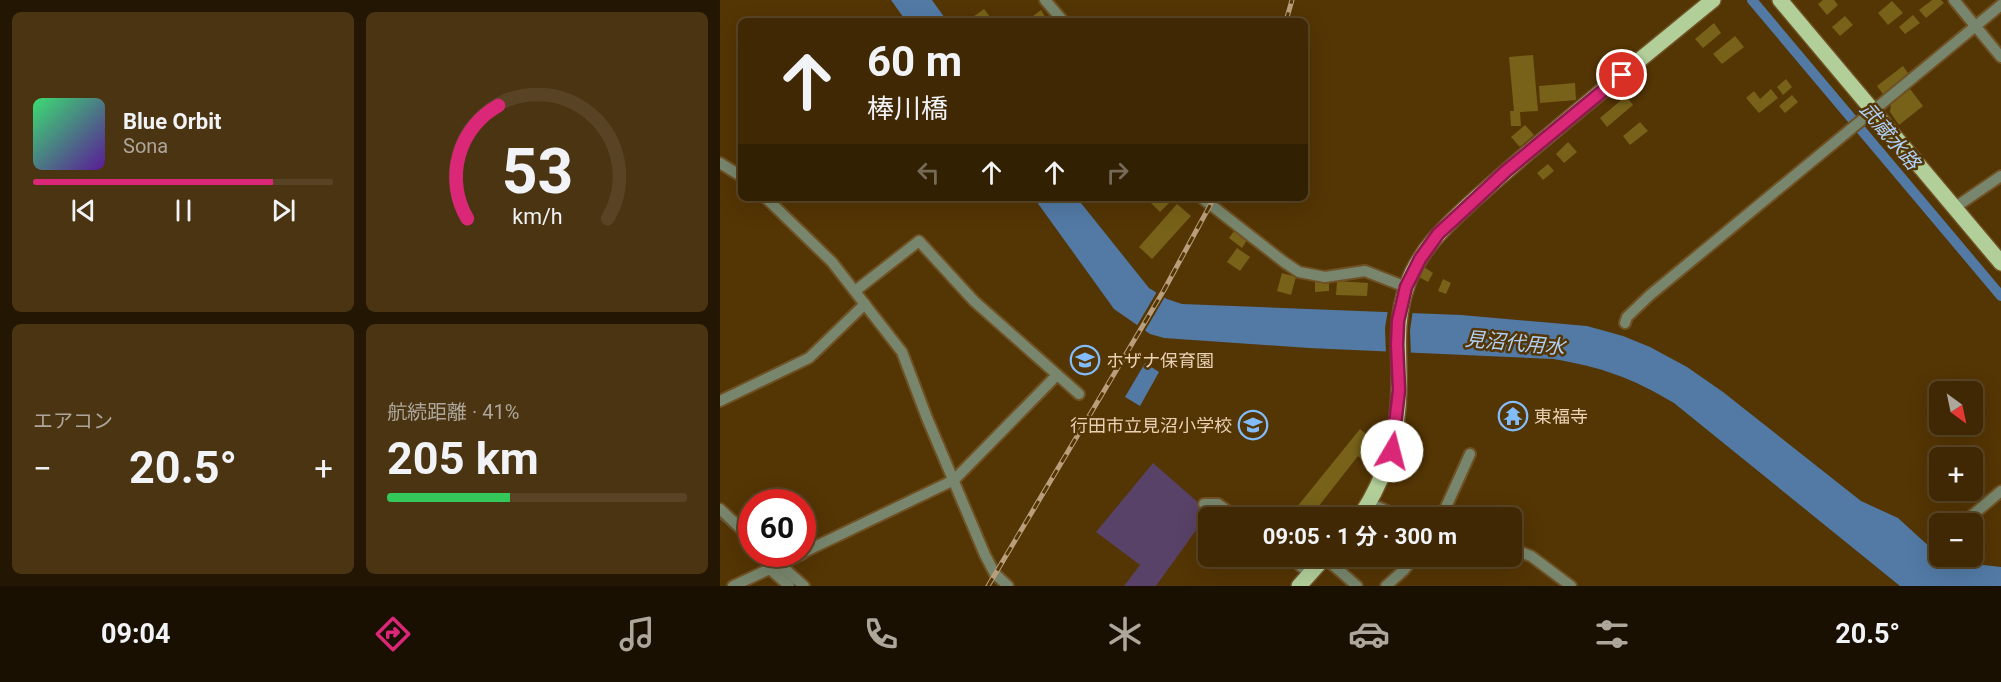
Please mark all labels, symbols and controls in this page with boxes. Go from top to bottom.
text: 60 m [867,37,962,86]
icon: ahead [768,42,846,120]
pin [1596,49,1647,100]
icon: arrive [1605,58,1638,91]
text: 棒川橋 [867,93,948,125]
water label: 武蔵水路 [1855,98,1926,176]
text: Blue Orbit [123,109,221,134]
text: Sona [123,134,168,158]
text: 53 [501,135,573,208]
icon: left [912,156,945,189]
icon: ahead [975,156,1008,189]
icon: ahead [1038,156,1071,189]
icon: right [1101,156,1134,189]
icon: previous [67,194,100,227]
icon: pause [167,194,200,227]
icon: next [267,194,300,227]
text: km/h [512,205,562,230]
water label: 見沼代用水 [1464,327,1568,359]
school or university icon: ホザナ保育園 [1069,344,1101,376]
place label: ホザナ保育園 [1106,350,1214,371]
north arrow [1929,381,1983,435]
map controls [1929,381,1983,567]
text: 航続距離 · 41% [387,400,519,424]
temple icon: 東福寺 [1497,400,1529,432]
place label: 東福寺 [1534,406,1588,427]
text: エアコン [33,409,113,433]
school or university icon: 行田市立見沼小学校 [1237,409,1269,441]
place label: 行田市立見沼小学校 [1070,415,1232,436]
position arrow [1360,419,1424,483]
text: 205 km [387,432,539,485]
text: 20.5° [129,441,237,494]
button: + [1929,447,1983,501]
text: − [33,449,52,488]
text: + [314,449,333,488]
speed limit sign: 60 [738,489,816,567]
button: − [1929,513,1983,567]
text: 09:05 · 1 分 · 300 m [1263,524,1457,549]
icon: directions [372,613,414,655]
icon: music [616,613,658,655]
icon: phone [860,613,902,655]
icon: climate [1104,613,1146,655]
icon: car [1348,613,1390,655]
icon: filters [1591,613,1633,655]
text: 09:04 [101,618,170,650]
text: 20.5° [1835,618,1900,650]

